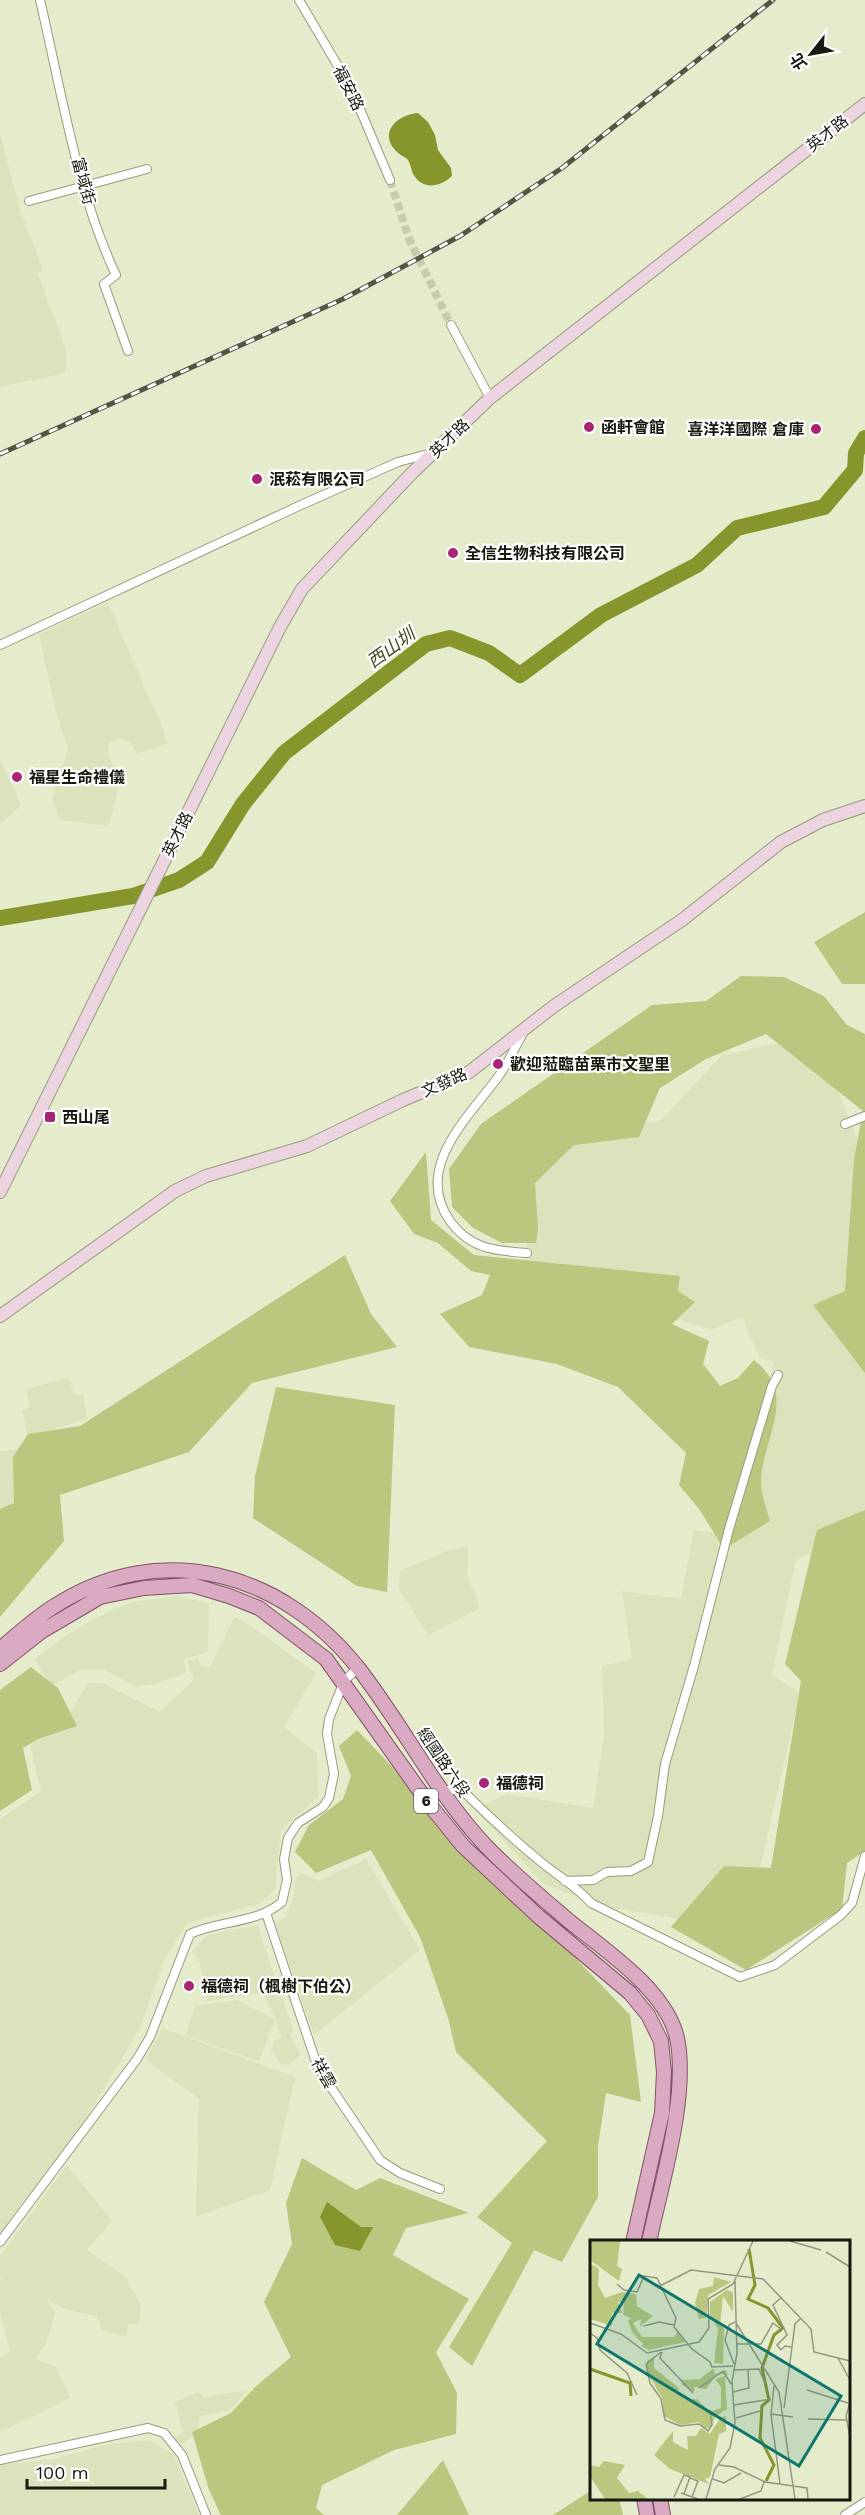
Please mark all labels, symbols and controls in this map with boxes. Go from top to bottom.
north arrow [781,24,841,84]
text: 北 [786,50,811,73]
street label: 福安路 [329,63,368,114]
street label: 英才路 [803,111,852,156]
street label: 富域街 [68,155,99,207]
street label: 英才路 [425,415,473,462]
place label: 函軒會館 [601,418,665,437]
marker: 函軒會館 [582,420,596,434]
place label: 喜洋洋國際 倉庫 [687,420,804,439]
marker: 喜洋洋國際 倉庫 [809,422,823,436]
place label: 泯菘有限公司 [269,470,365,489]
marker: 泯菘有限公司 [250,472,264,486]
place label: 全信生物科技有限公司 [465,544,625,563]
marker: 全信生物科技有限公司 [446,546,460,560]
water label: 西山圳 [363,621,421,672]
place label: 福星生命禮儀 [29,768,125,787]
marker: 福星生命禮儀 [10,770,24,784]
street label: 英才路 [158,808,197,860]
place label: 歡迎蒞臨苗栗市文聖里 [510,1055,670,1074]
marker: 歡迎蒞臨苗栗市文聖里 [491,1057,505,1071]
street label: 文發路 [418,1064,470,1101]
place label: 西山尾 [62,1108,110,1127]
marker: 西山尾 [43,1110,57,1124]
street label: 經國路六段 [413,1724,474,1801]
place label: 福德祠 [496,1774,544,1793]
marker: 福德祠 [477,1776,491,1790]
road number: 6 [414,1789,438,1813]
place label: 福德祠（楓樹下伯公） [201,1977,361,1996]
marker: 福德祠（楓樹下伯公） [182,1979,196,1993]
street label: 祥雲 [307,2055,340,2092]
inset map [590,2240,850,2500]
scale bar [27,2452,165,2490]
text: 100 m [36,2462,89,2483]

